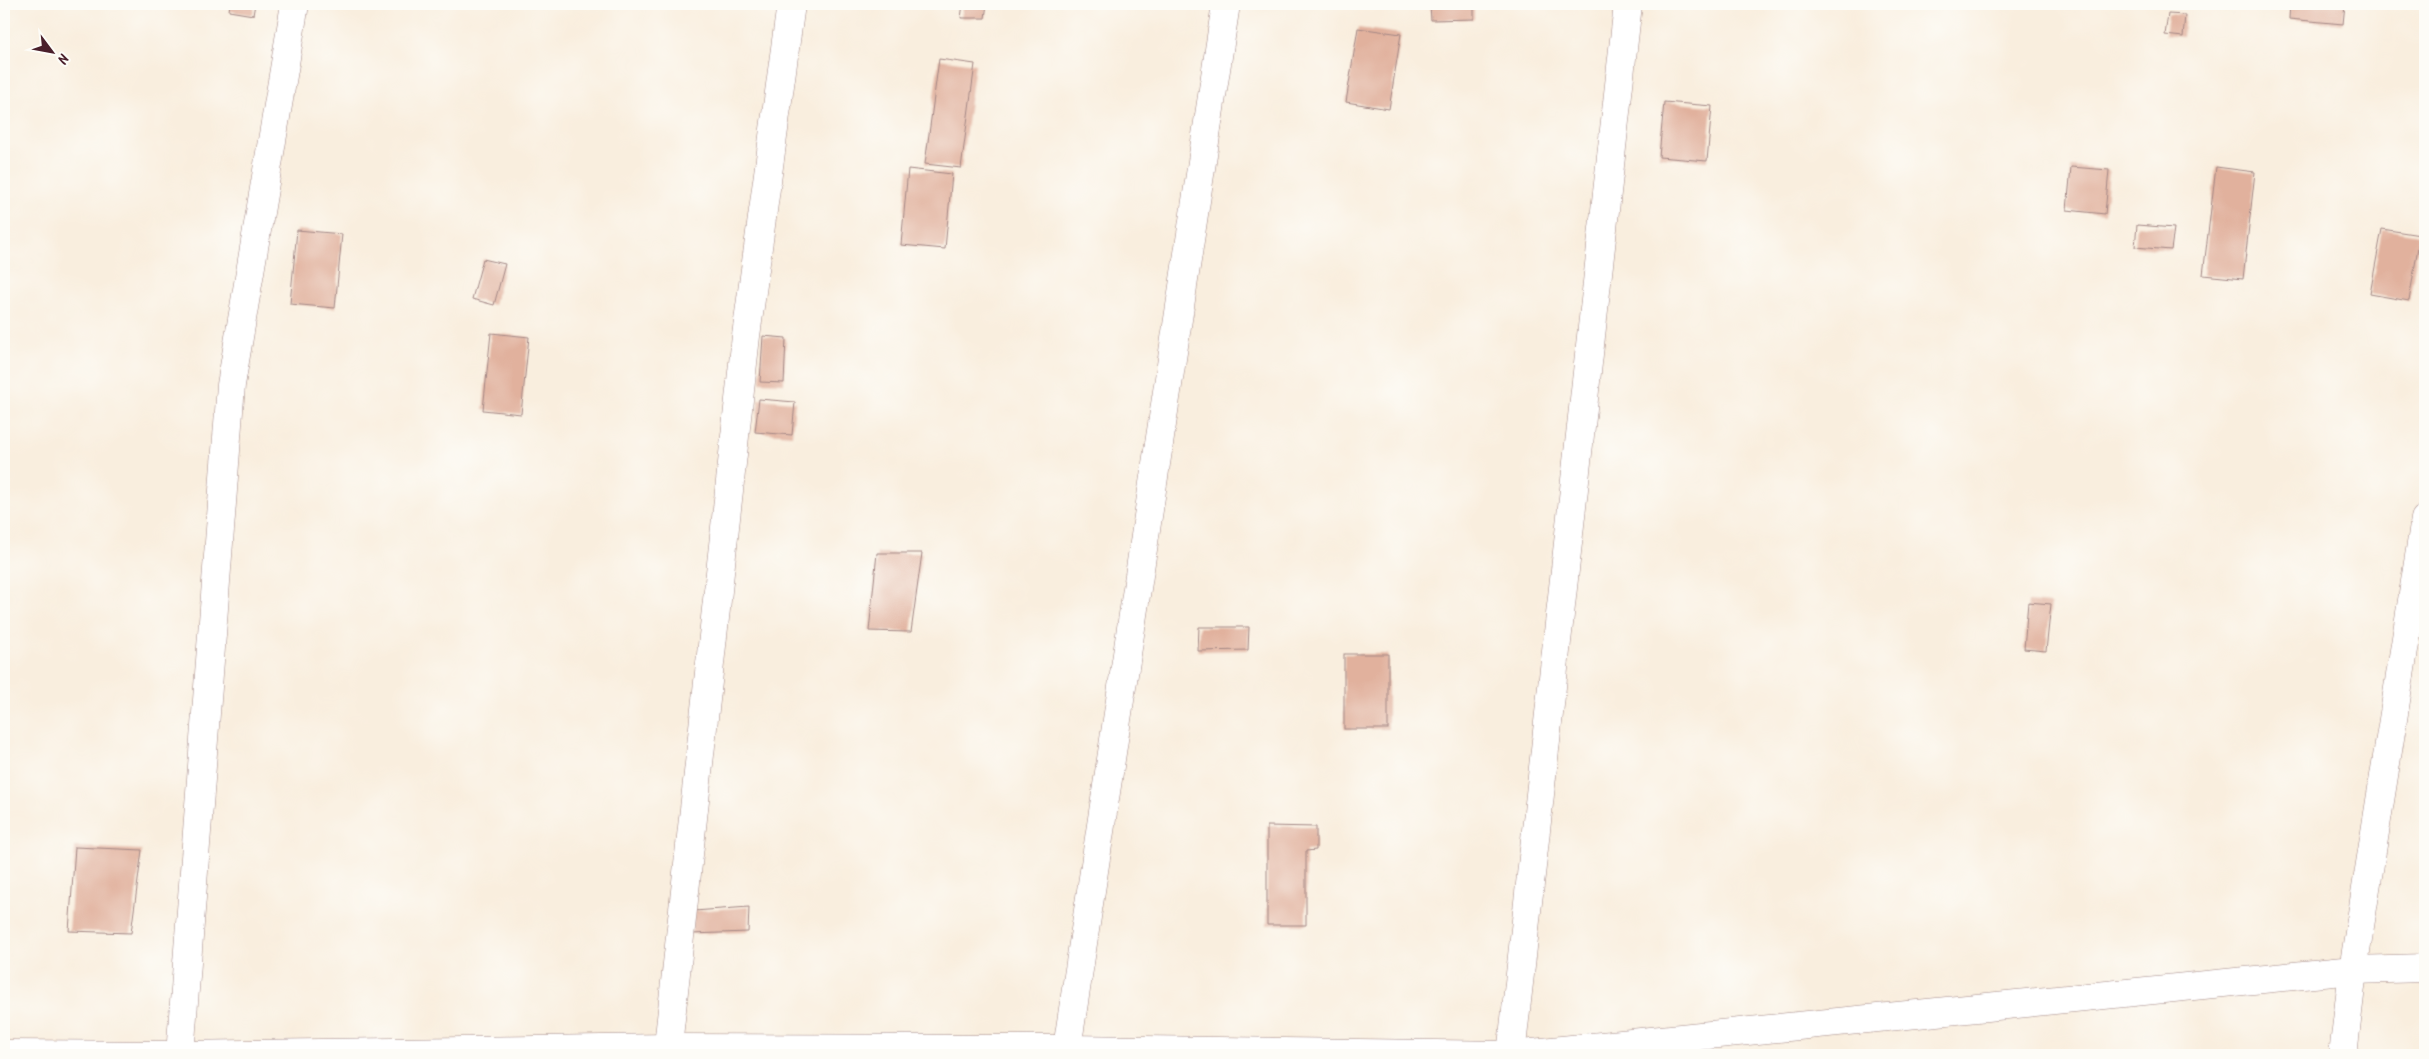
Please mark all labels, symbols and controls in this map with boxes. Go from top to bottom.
north arrow [28,28,78,78]
text: N [50,49,74,68]

